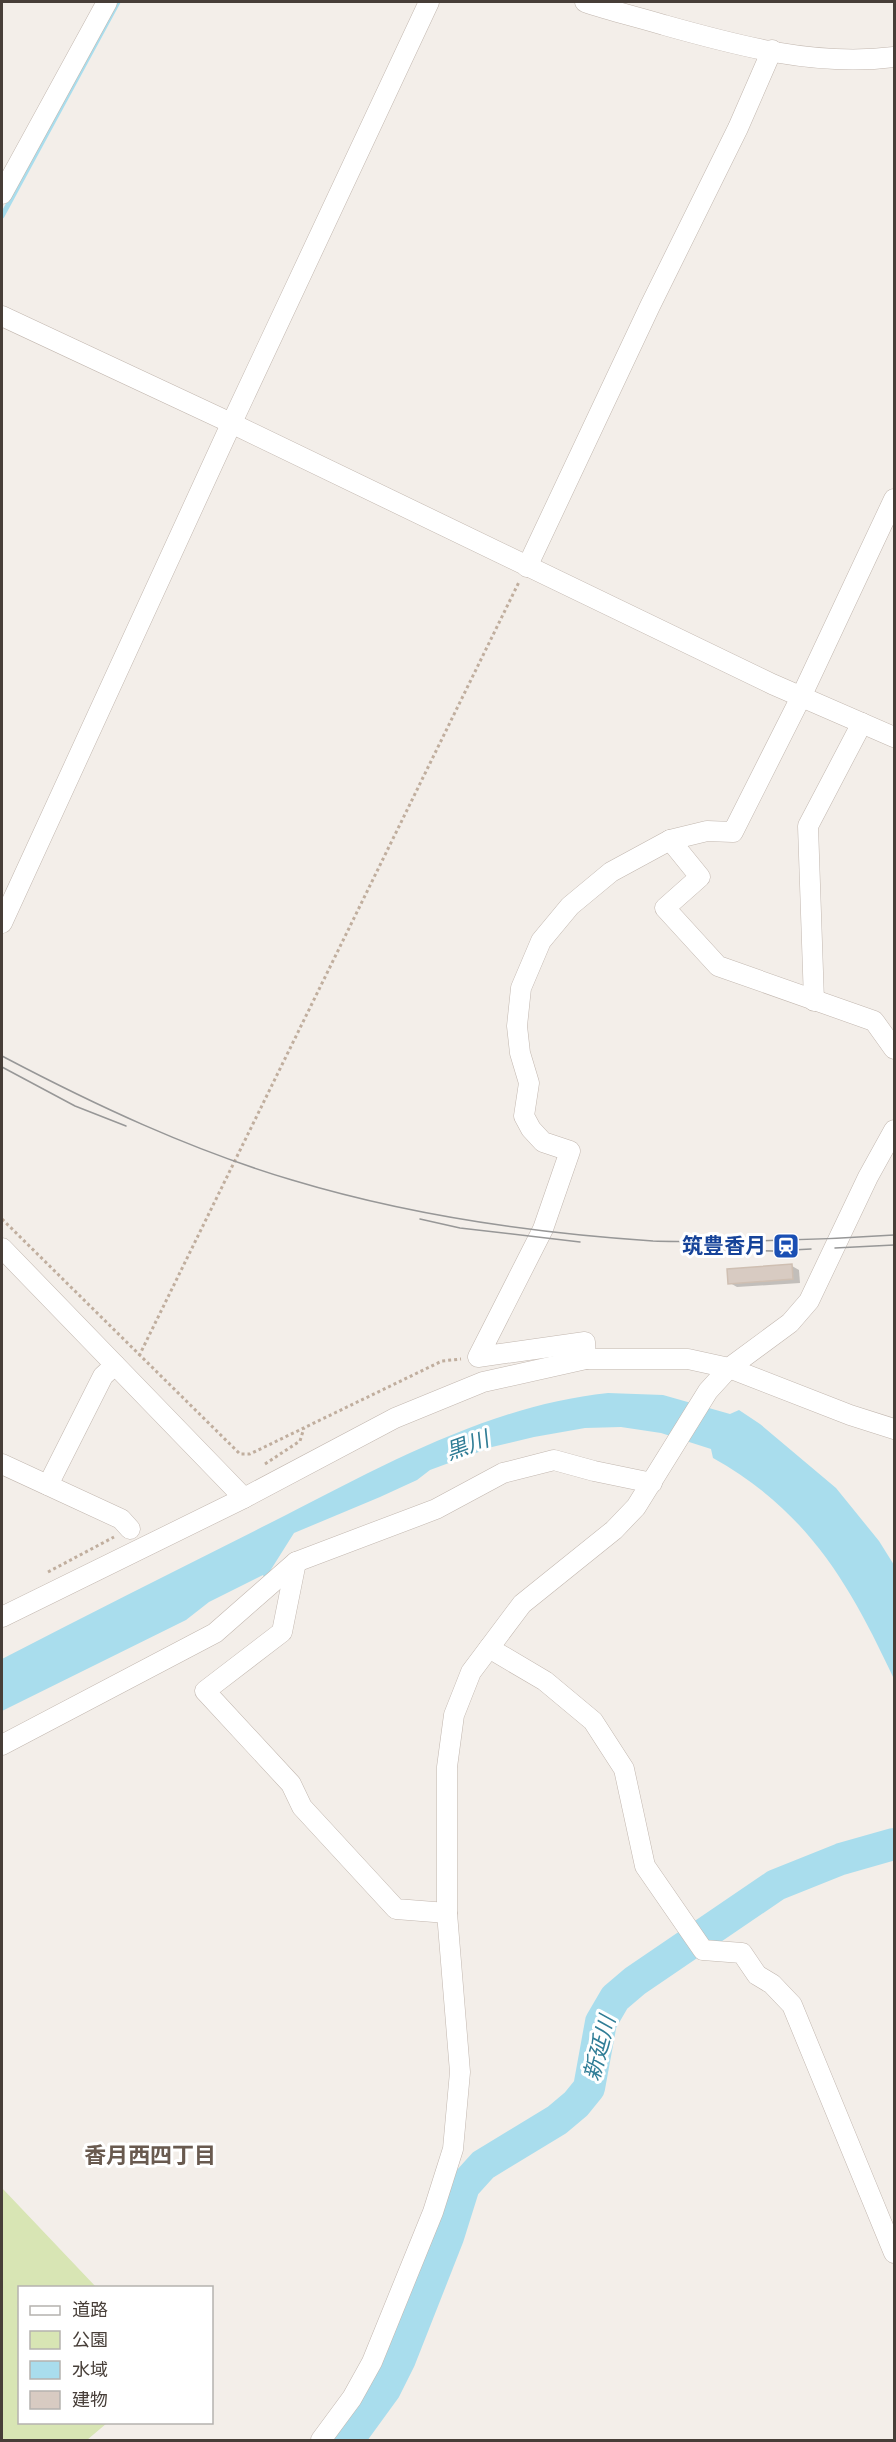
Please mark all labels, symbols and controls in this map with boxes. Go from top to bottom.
place label: 筑豊香月 [682,1231,766,1261]
station icon: 筑豊香月 [771,1231,801,1261]
water label: 黒川 [441,1422,495,1468]
water label: 新延川 [575,2010,624,2084]
district label: 香月西四丁目 [84,2139,216,2171]
legend [18,2286,213,2424]
text: 道路 [72,2297,108,2323]
text: 公園 [72,2327,108,2353]
text: 水域 [72,2357,108,2383]
text: 建物 [72,2387,108,2413]

